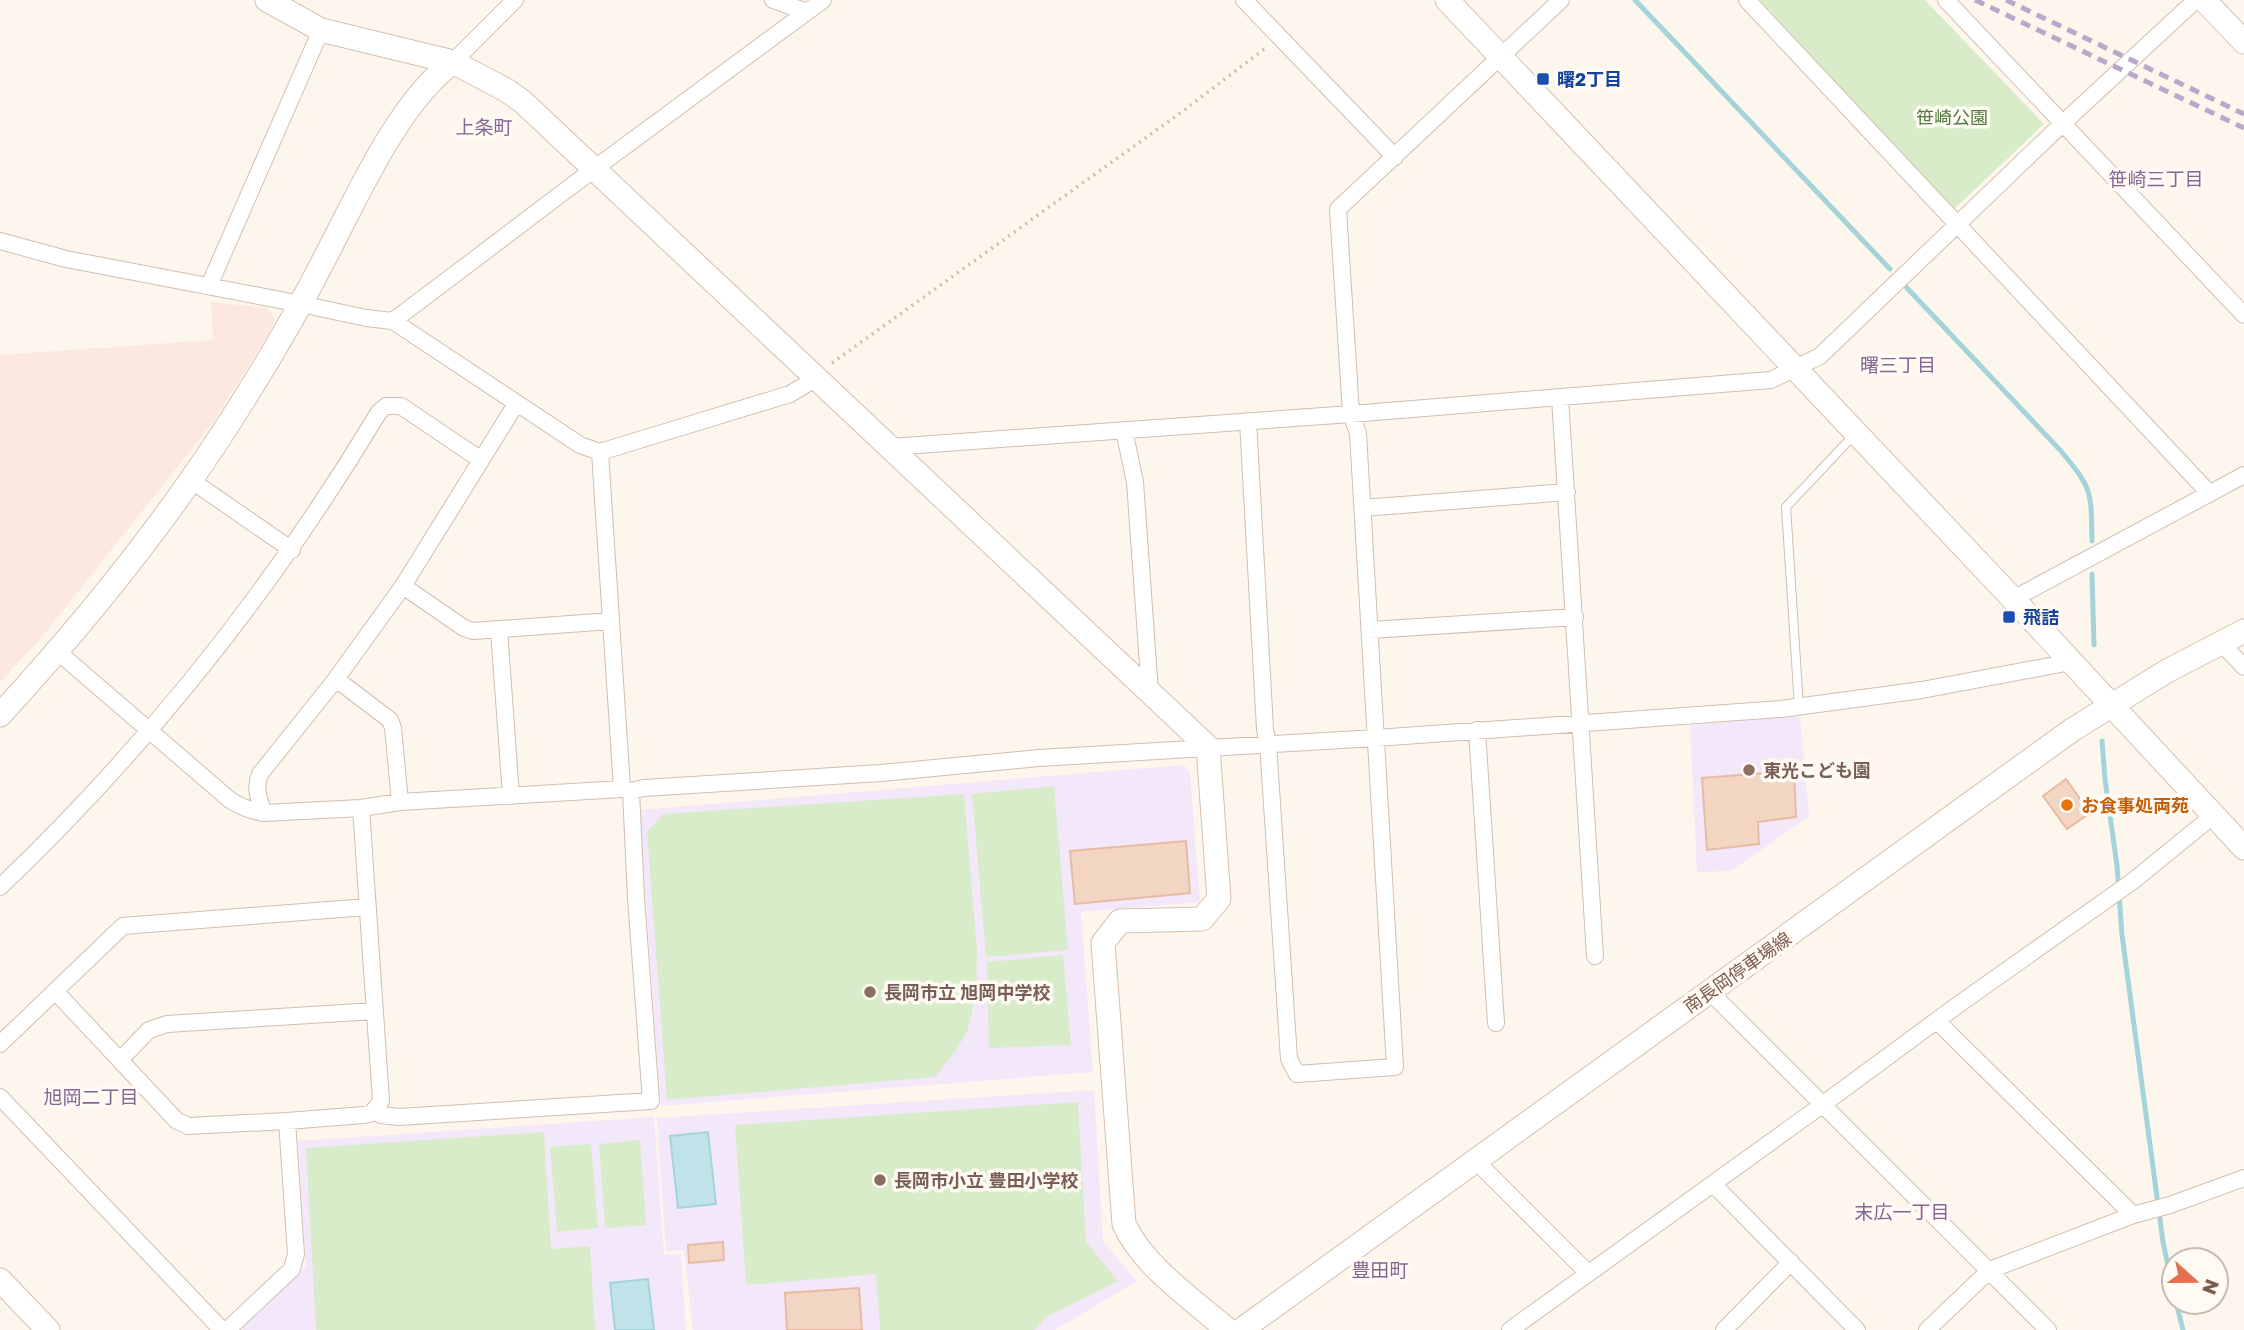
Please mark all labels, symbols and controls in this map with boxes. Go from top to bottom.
place label: 曙2丁目 [1557,68,1622,90]
marker: 曙2丁目 [1535,71,1551,87]
park label: 笹崎公園 [1916,106,1988,128]
district label: 上条町 [455,115,513,138]
district label: 笹崎三丁目 [2108,167,2204,190]
district label: 曙三丁目 [1860,353,1936,376]
place label: 飛詰 [2023,606,2059,628]
marker: 飛詰 [2001,609,2017,625]
place label: 東光こども園 [1763,759,1871,781]
marker: 東光こども園 [1741,762,1757,778]
place label: お食事処両苑 [2081,794,2189,816]
marker: お食事処両苑 [2059,797,2075,813]
street label: 南長岡停車場線 [1679,927,1795,1017]
place label: 長岡市立 旭岡中学校 [884,981,1051,1003]
marker: 長岡市立 旭岡中学校 [862,984,878,1000]
district label: 旭岡二丁目 [43,1085,139,1108]
place label: 長岡市小立 豊田小学校 [894,1169,1079,1191]
marker: 長岡市小立 豊田小学校 [872,1172,888,1188]
district label: 末広一丁目 [1854,1200,1950,1223]
north arrow [2160,1246,2230,1316]
district label: 豊田町 [1351,1258,1409,1281]
text: N [2198,1276,2225,1298]

